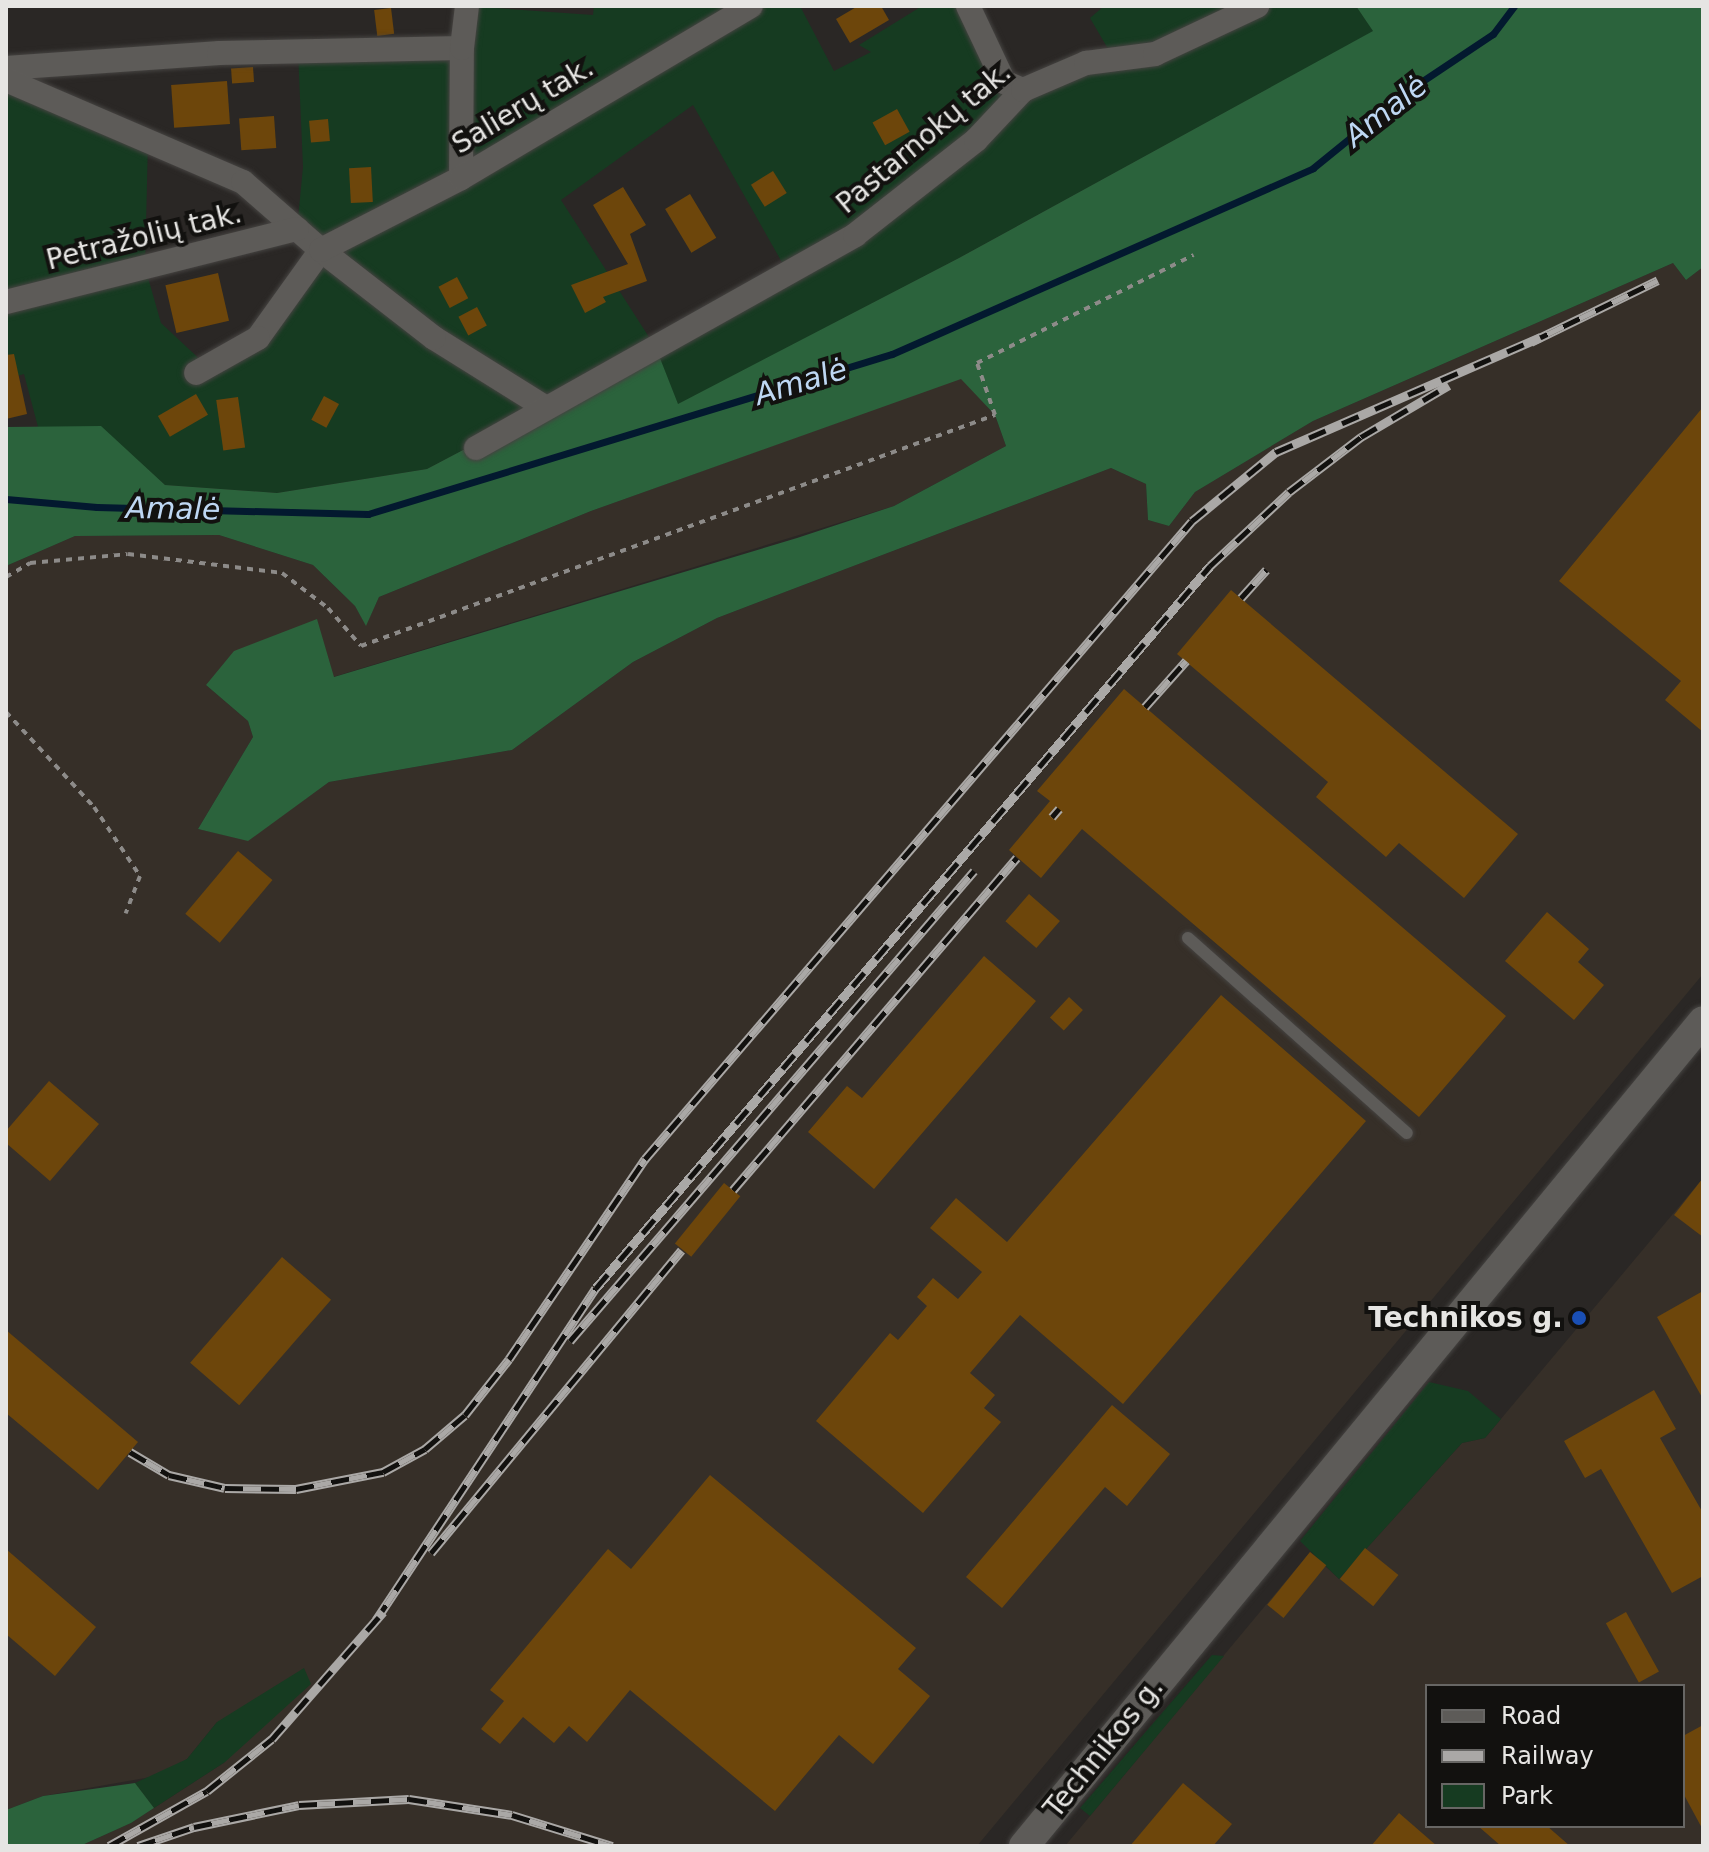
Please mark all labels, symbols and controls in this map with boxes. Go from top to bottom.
street label: Salierų tak. [446,51,600,161]
street label: Pastarnokų tak. [830,55,1018,221]
water label: Amalė [1338,68,1434,154]
street label: Petražolių tak. [43,197,245,277]
water label: Amalė [750,351,852,413]
water label: Amalė [125,490,221,528]
place label: Technikos g. [1368,1301,1563,1335]
marker: Technikos g. [1570,1309,1588,1327]
street label: Technikos g. [1037,1671,1171,1825]
legend [1425,1684,1685,1828]
text: Road [1501,1702,1561,1730]
text: Railway [1501,1742,1594,1770]
text: Park [1501,1782,1553,1810]

